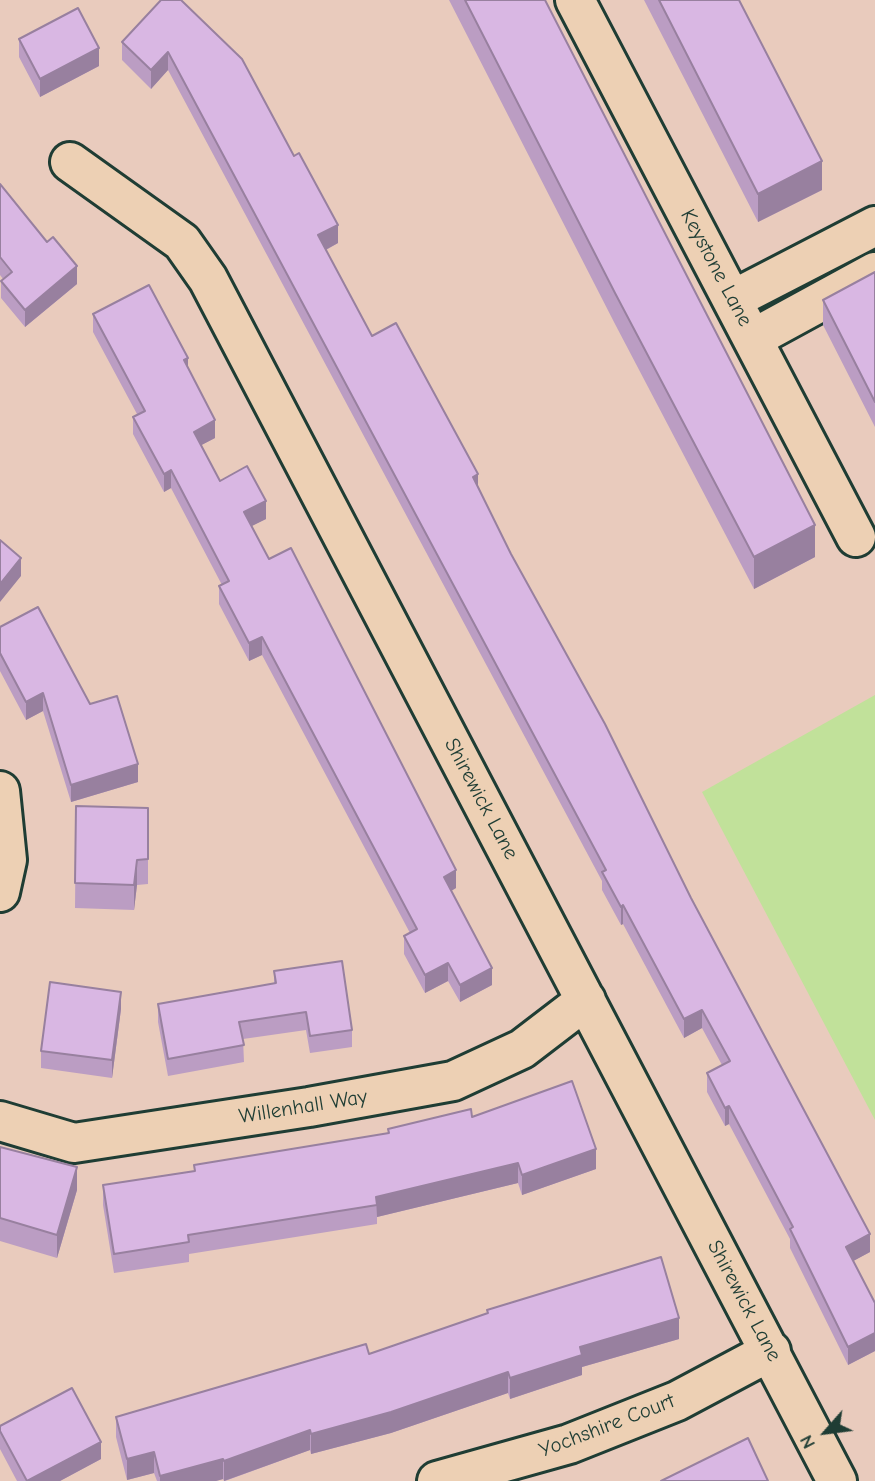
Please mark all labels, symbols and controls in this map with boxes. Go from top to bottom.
street label: Keystone Lane [675,205,757,331]
street label: Shirewick Lane [438,734,524,864]
street label: Willenhall Way [237,1084,369,1130]
street label: Shirewick Lane [701,1236,787,1366]
street label: Yochshire Court [536,1389,678,1463]
north arrow [791,1397,861,1467]
text: N [795,1431,820,1453]

